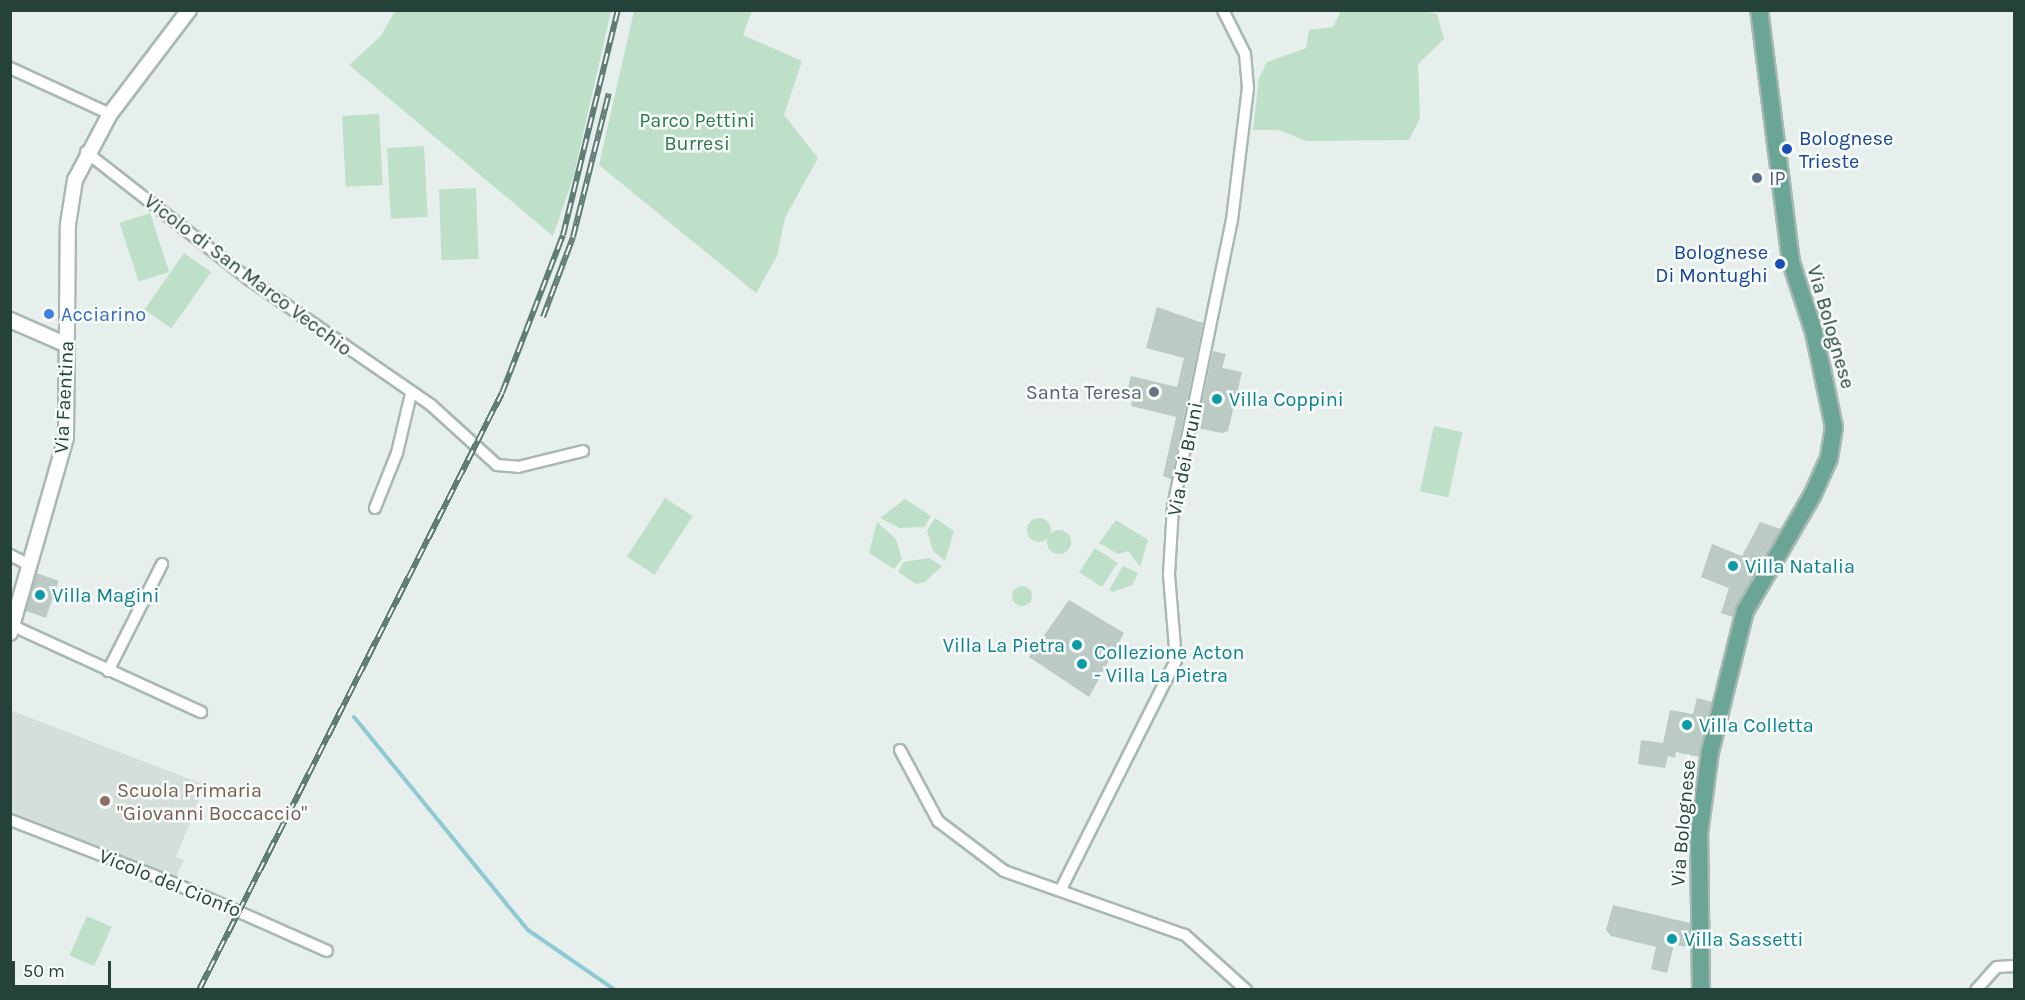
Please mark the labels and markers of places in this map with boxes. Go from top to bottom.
place label: Bolognese Trieste [1799,126,1893,173]
marker: Bolognese Trieste [1780,142,1794,156]
place label: IP [1769,166,1786,190]
marker: IP [1750,171,1764,185]
place label: Bolognese Di Montughi [1655,240,1768,287]
marker: Bolognese Di Montughi [1773,257,1787,271]
place label: Acciarino [61,302,146,326]
marker: Acciarino [42,307,56,321]
place label: Santa Teresa [1026,380,1142,404]
marker: Santa Teresa [1147,385,1161,399]
place label: Villa Coppini [1229,387,1344,411]
marker: Villa Coppini [1210,392,1224,406]
place label: Villa Natalia [1745,554,1855,578]
marker: Villa Natalia [1726,559,1740,573]
place label: Villa Magini [52,583,159,607]
marker: Villa Magini [33,588,47,602]
place label: Villa La Pietra [943,633,1065,657]
marker: Villa La Pietra [1070,638,1084,652]
place label: Collezione Acton - Villa La Pietra [1094,640,1244,687]
marker: Collezione Acton - Villa La Pietra [1075,657,1089,671]
place label: Villa Colletta [1699,713,1814,737]
marker: Villa Colletta [1680,718,1694,732]
place label: Scuola Primaria "Giovanni Boccaccio" [117,778,307,825]
marker: Scuola Primaria "Giovanni Boccaccio" [98,794,112,808]
place label: Villa Sassetti [1684,927,1804,951]
marker: Villa Sassetti [1665,932,1679,946]

